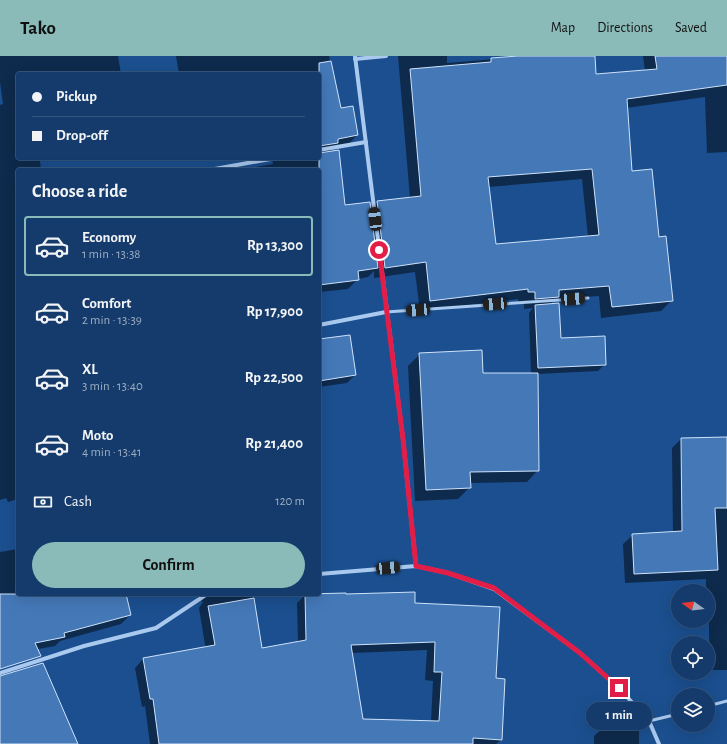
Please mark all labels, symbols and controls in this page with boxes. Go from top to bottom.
text: Tako [20,19,56,38]
text: Map [551,21,575,35]
text: Directions [597,21,653,35]
text: Saved [675,21,707,35]
text: Pickup [56,89,97,104]
text: Drop-off [56,128,108,143]
text: Choose a ride [32,183,127,201]
car [368,206,382,232]
icon: car [34,228,70,264]
text: Economy [82,230,136,245]
text: Rp 13,300 [247,238,303,253]
route start [370,241,388,259]
text: 1 min · 13:38 [82,248,140,261]
car [561,292,585,306]
icon: car [34,294,70,330]
text: Comfort [82,296,131,311]
car [483,297,507,311]
car [406,303,430,317]
text: Rp 17,900 [246,304,303,319]
text: 2 min · 13:39 [82,314,142,327]
icon: car [34,360,70,396]
text: XL [82,362,98,377]
text: Rp 22,500 [245,370,303,385]
text: 3 min · 13:40 [82,380,143,393]
icon: car [34,426,70,462]
text: Moto [82,428,114,443]
text: Rp 21,400 [245,436,303,451]
text: 4 min · 13:41 [82,446,141,459]
icon: cash [32,491,54,513]
text: Cash [64,494,92,509]
text: 120 m [275,495,305,508]
button: Confirm [32,542,305,588]
car [376,561,400,575]
north arrow [671,584,715,628]
map controls [671,584,715,732]
button: locate [671,636,715,680]
route end [610,679,628,697]
button: layers [671,688,715,732]
callout: 1 min [586,702,652,730]
text: 1 min [605,709,633,722]

